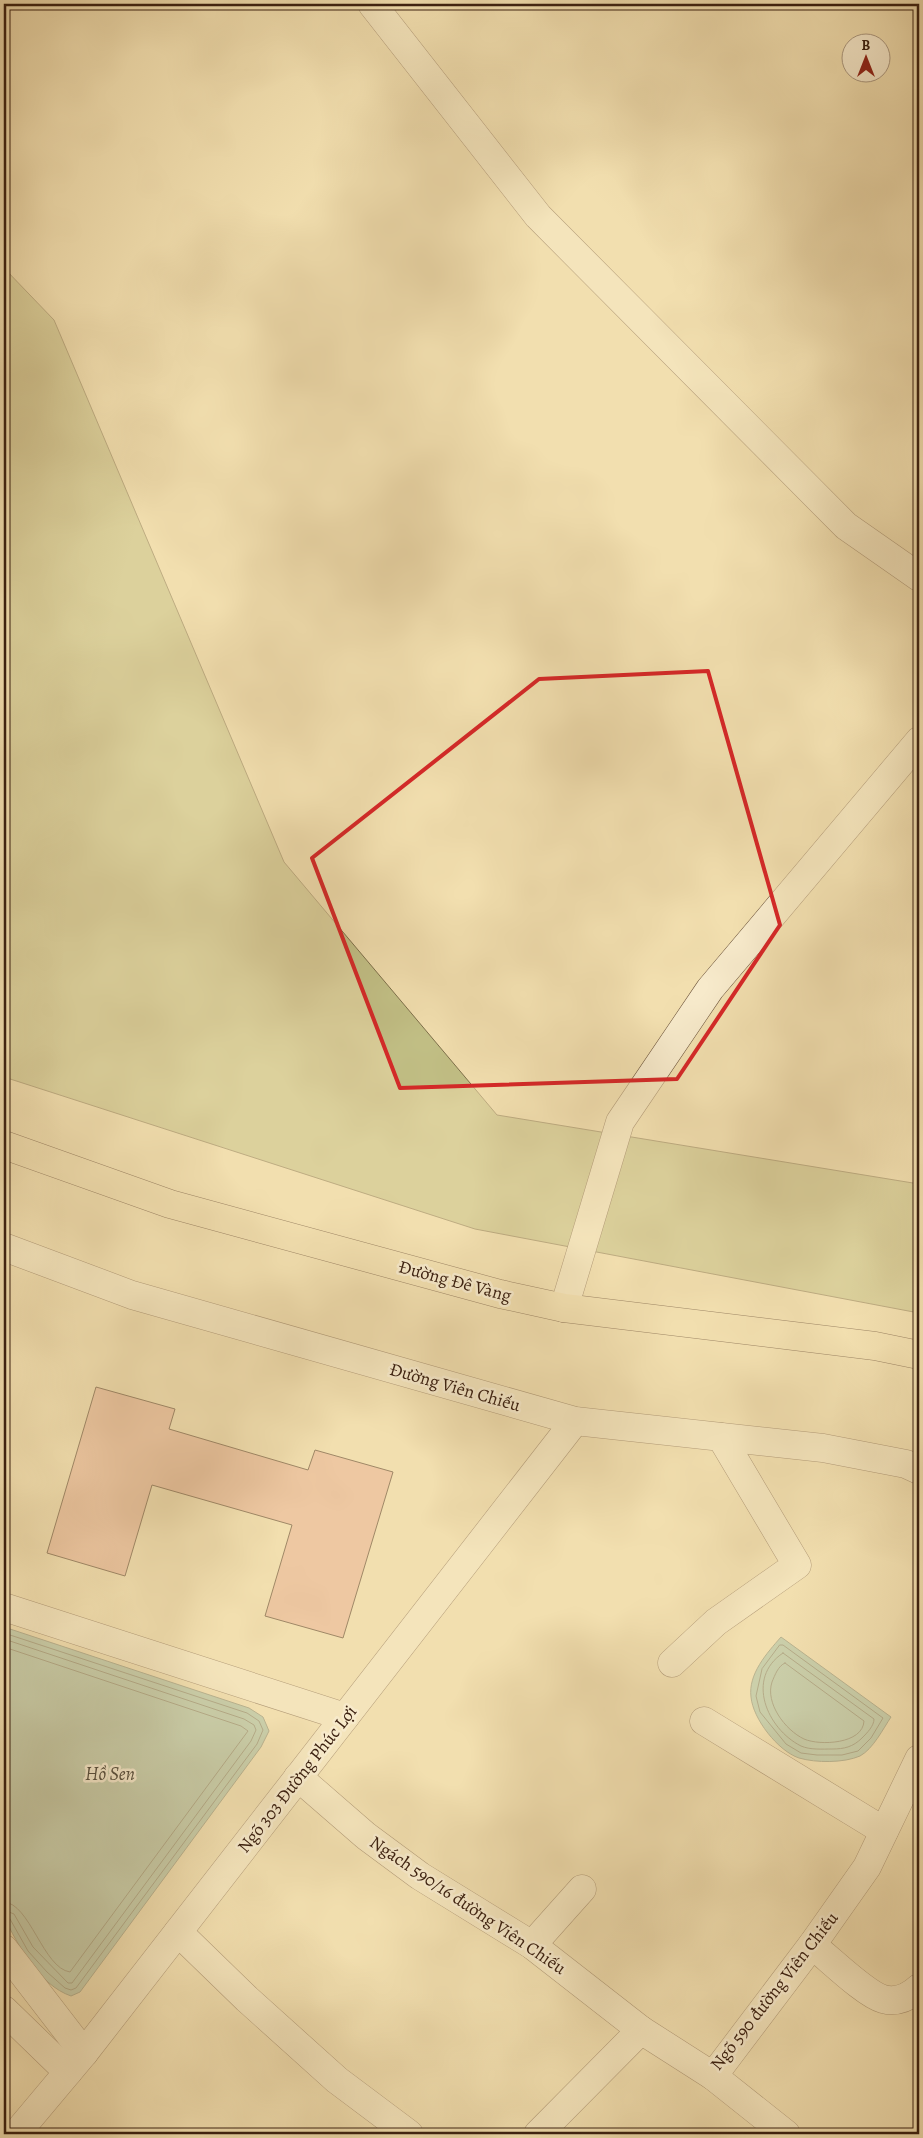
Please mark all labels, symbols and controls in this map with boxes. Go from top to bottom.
north arrow [840,32,890,82]
text: B [862,36,871,55]
street label: Đường Đê Vàng [396,1254,514,1308]
street label: Đường Viên Chiếu [387,1357,523,1417]
street label: Ngõ 303 Đường Phúc Lợi [232,1700,362,1858]
water label: Hồ Sen [85,1761,135,1787]
street label: Ngách 590/16 đường Viên Chiếu [365,1830,571,1980]
street label: Ngõ 590 đường Viên Chiếu [704,1907,844,2075]

